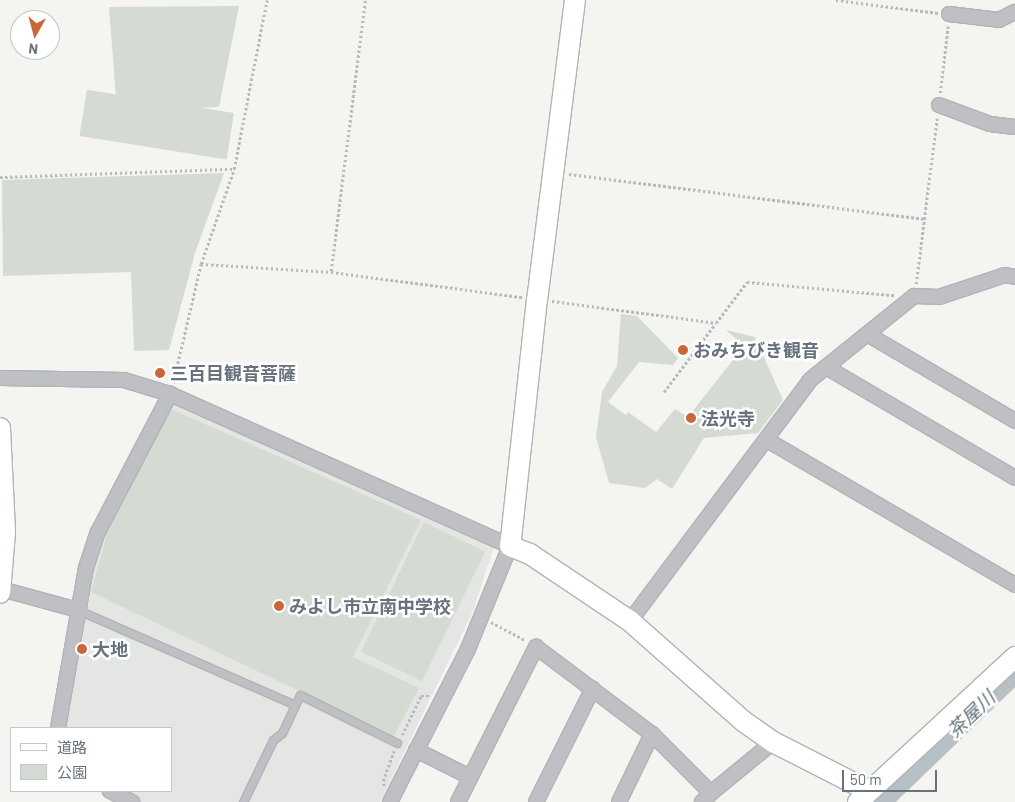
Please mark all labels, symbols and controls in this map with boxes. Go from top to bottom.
north arrow [10,10,60,60]
text: N [28,40,39,58]
place label: おみちびき観音 [693,339,819,361]
marker: おみちびき観音 [677,344,689,356]
place label: 三百目観音菩薩 [170,362,296,384]
marker: 三百目観音菩薩 [154,367,166,379]
place label: 法光寺 [701,407,755,429]
marker: 法光寺 [685,412,697,424]
place label: みよし市立南中学校 [289,595,451,617]
marker: みよし市立南中学校 [273,600,285,612]
place label: 大地 [92,638,128,660]
marker: 大地 [76,643,88,655]
water label: 茶屋川 [943,686,999,742]
legend [10,727,172,792]
text: 道路 [57,738,87,756]
scale bar [845,760,940,792]
text: 公園 [57,763,87,781]
text: 50 m [850,770,882,788]

